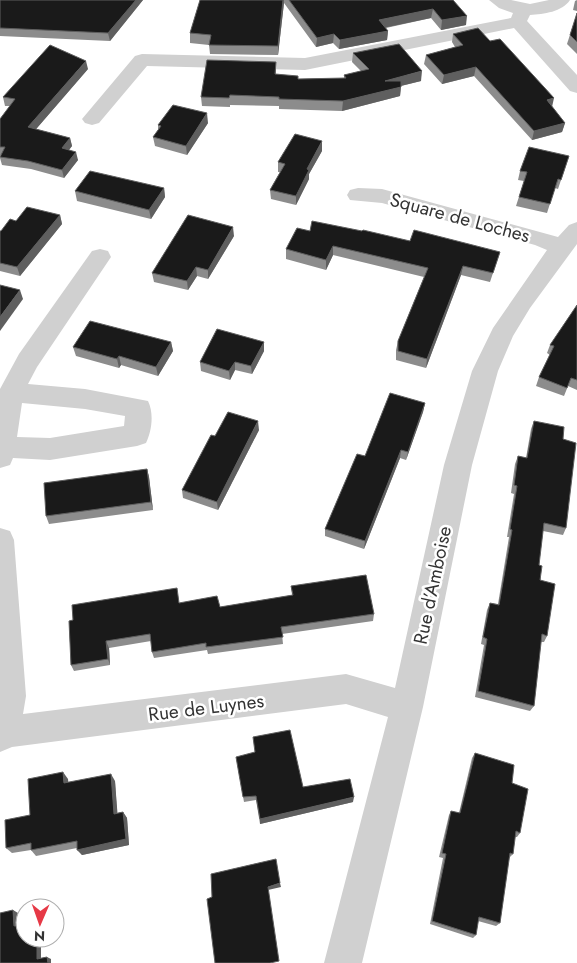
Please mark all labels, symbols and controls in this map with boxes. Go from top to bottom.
street label: Square de Loches [387,186,533,249]
street label: Rue d’Amboise [407,523,458,647]
street label: Rue de Luynes [147,687,266,728]
north arrow [15,898,65,948]
text: N [34,926,45,946]

